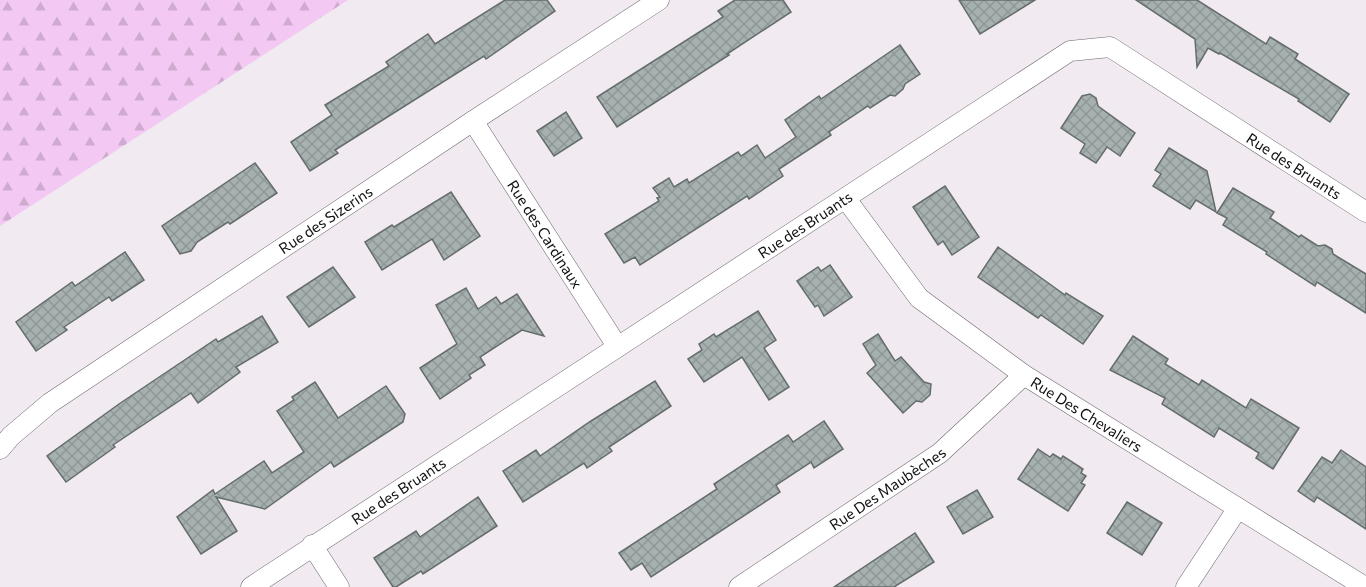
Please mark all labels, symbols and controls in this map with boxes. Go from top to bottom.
street label: Rue des Bruants [1243,129,1345,203]
street label: Rue des Cardinaux [504,176,586,291]
street label: Rue des Sizerins [275,182,376,257]
street label: Rue des Bruants [754,187,856,262]
street label: Rue Des Chevaliers [1028,373,1146,455]
street label: Rue Des Maubèches [826,443,949,533]
street label: Rue des Bruants [348,453,449,528]

